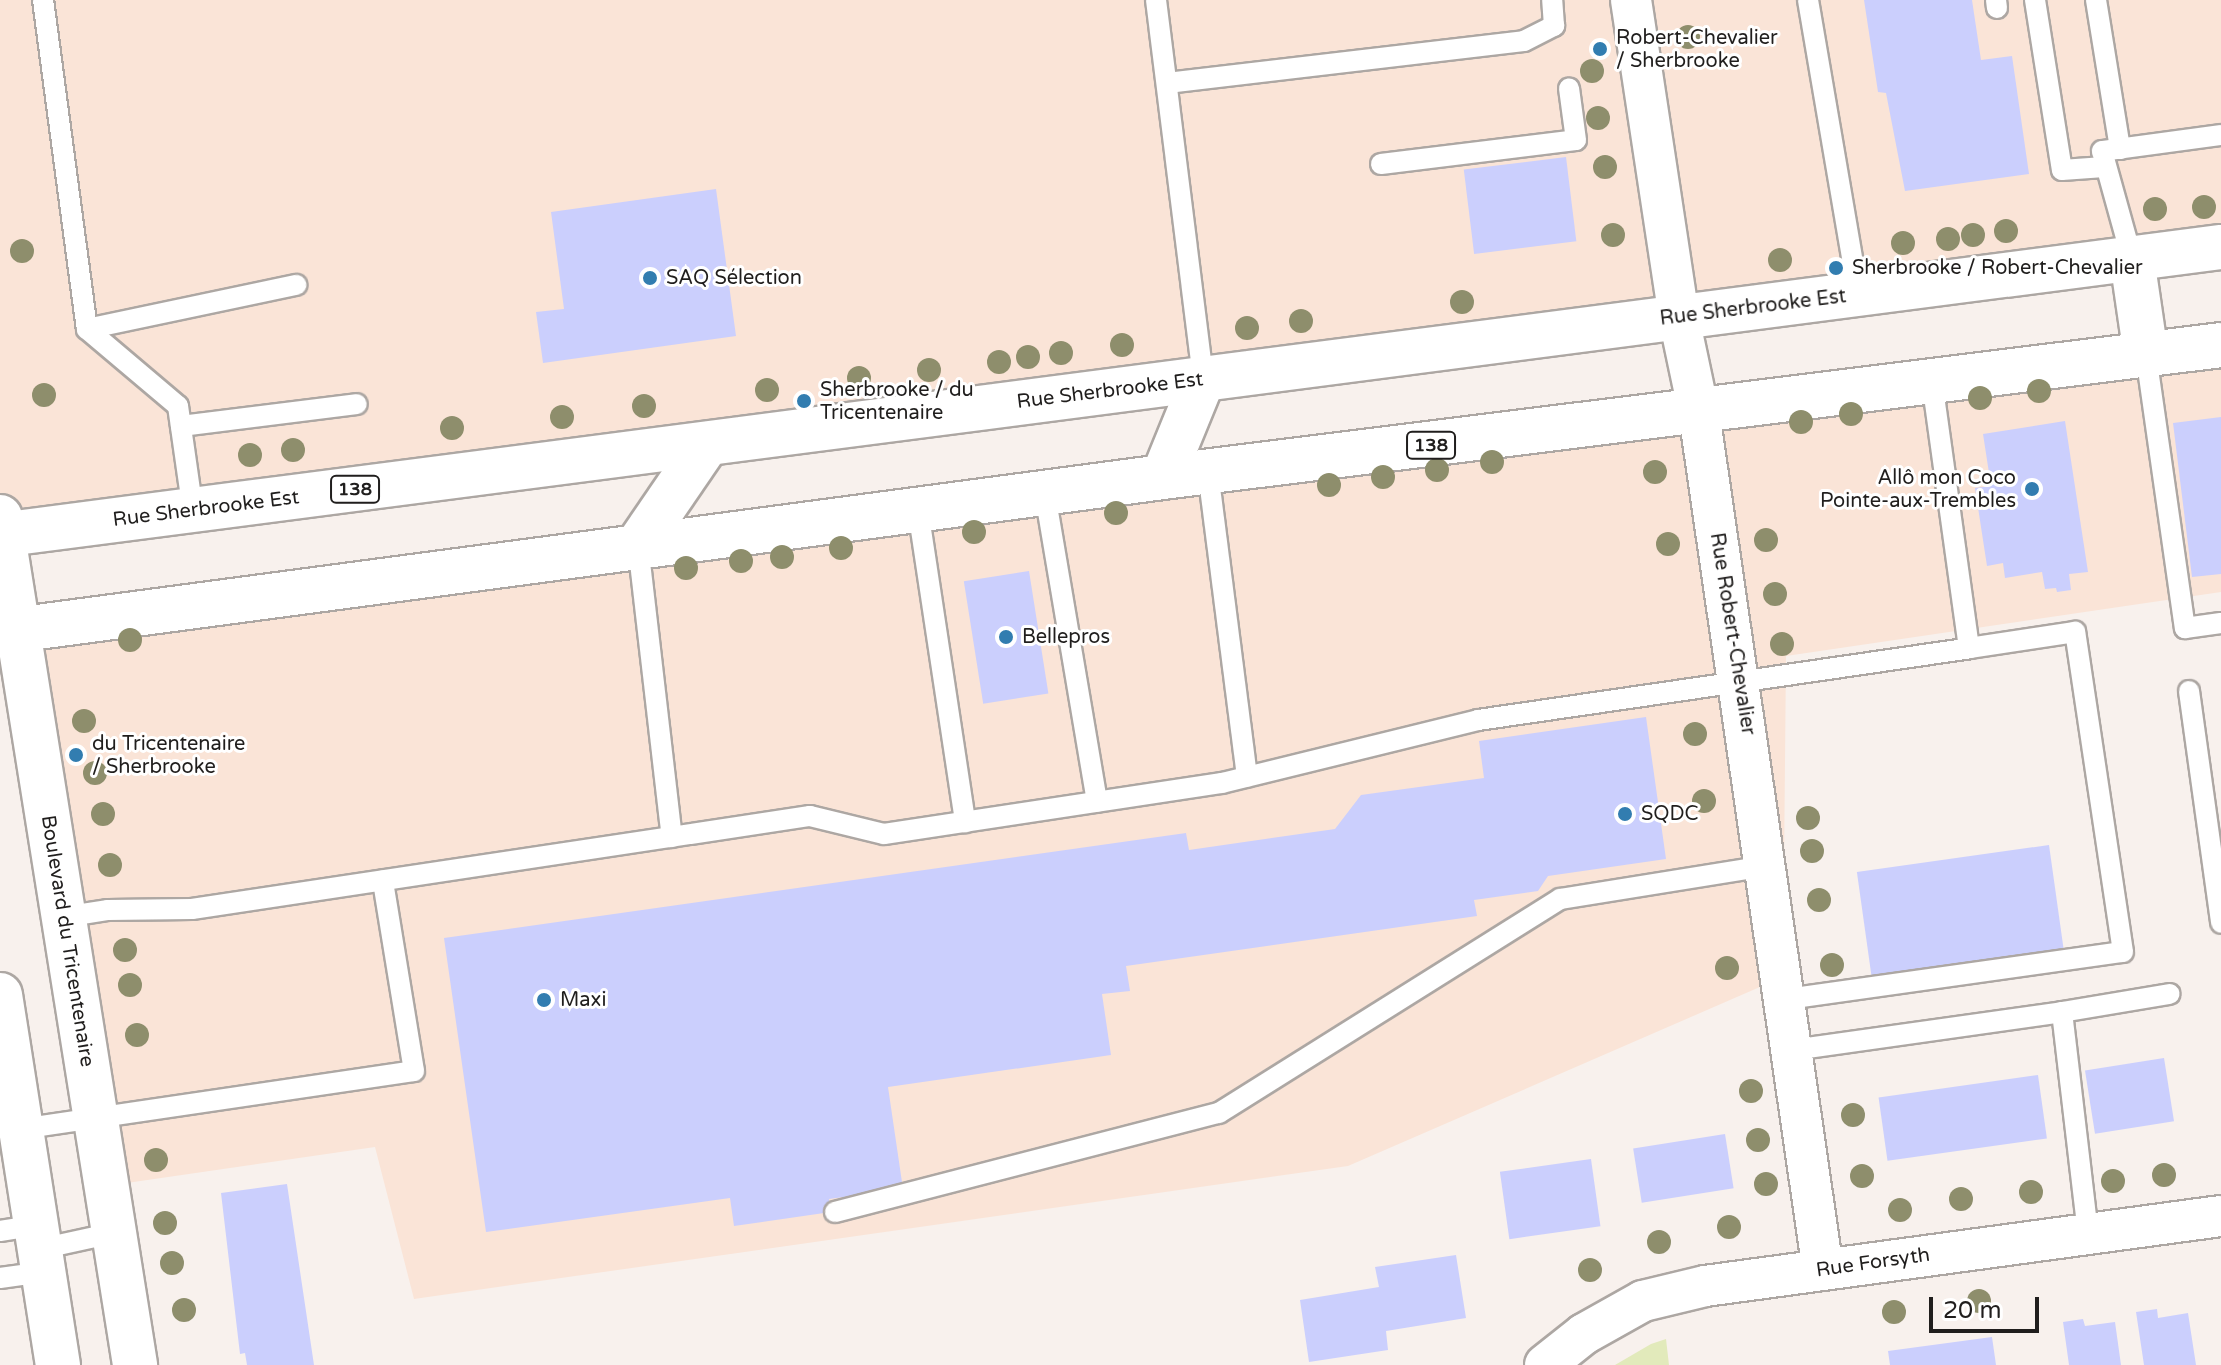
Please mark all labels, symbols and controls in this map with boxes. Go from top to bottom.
place label: Robert-Chevalier / Sherbrooke [1616,26,1778,73]
marker: Robert-Chevalier / Sherbrooke [1591,40,1609,58]
place label: Sherbrooke / Robert-Chevalier [1852,256,2143,280]
marker: Sherbrooke / Robert-Chevalier [1827,259,1845,277]
place label: SAQ Sélection [666,266,802,290]
marker: SAQ Sélection [641,269,659,287]
street label: Rue Sherbrooke Est [1658,285,1848,331]
street label: Rue Sherbrooke Est [1015,368,1205,414]
place label: Sherbrooke / du Tricentenaire [820,378,974,425]
marker: Sherbrooke / du Tricentenaire [795,392,813,410]
road number: 138 [1405,431,1457,459]
place label: Allô mon Coco Pointe-aux-Trembles [1820,466,2016,513]
road number: 138 [329,475,381,503]
marker: Allô mon Coco Pointe-aux-Trembles [2023,480,2041,498]
street label: Rue Sherbrooke Est [111,486,301,532]
street label: Rue Robert-Chevalier [1704,531,1760,737]
place label: Bellepros [1022,625,1110,649]
marker: Bellepros [997,628,1015,646]
place label: du Tricentenaire / Sherbrooke [92,732,245,779]
marker: du Tricentenaire / Sherbrooke [67,746,85,764]
place label: SQDC [1641,802,1698,826]
marker: SQDC [1616,805,1634,823]
street label: Boulevard du Tricentenaire [35,813,99,1069]
place label: Maxi [560,988,606,1012]
marker: Maxi [535,991,553,1009]
street label: Rue Forsyth [1815,1243,1931,1283]
scale bar [1933,1281,2043,1331]
text: 20 m [1943,1296,2001,1325]

